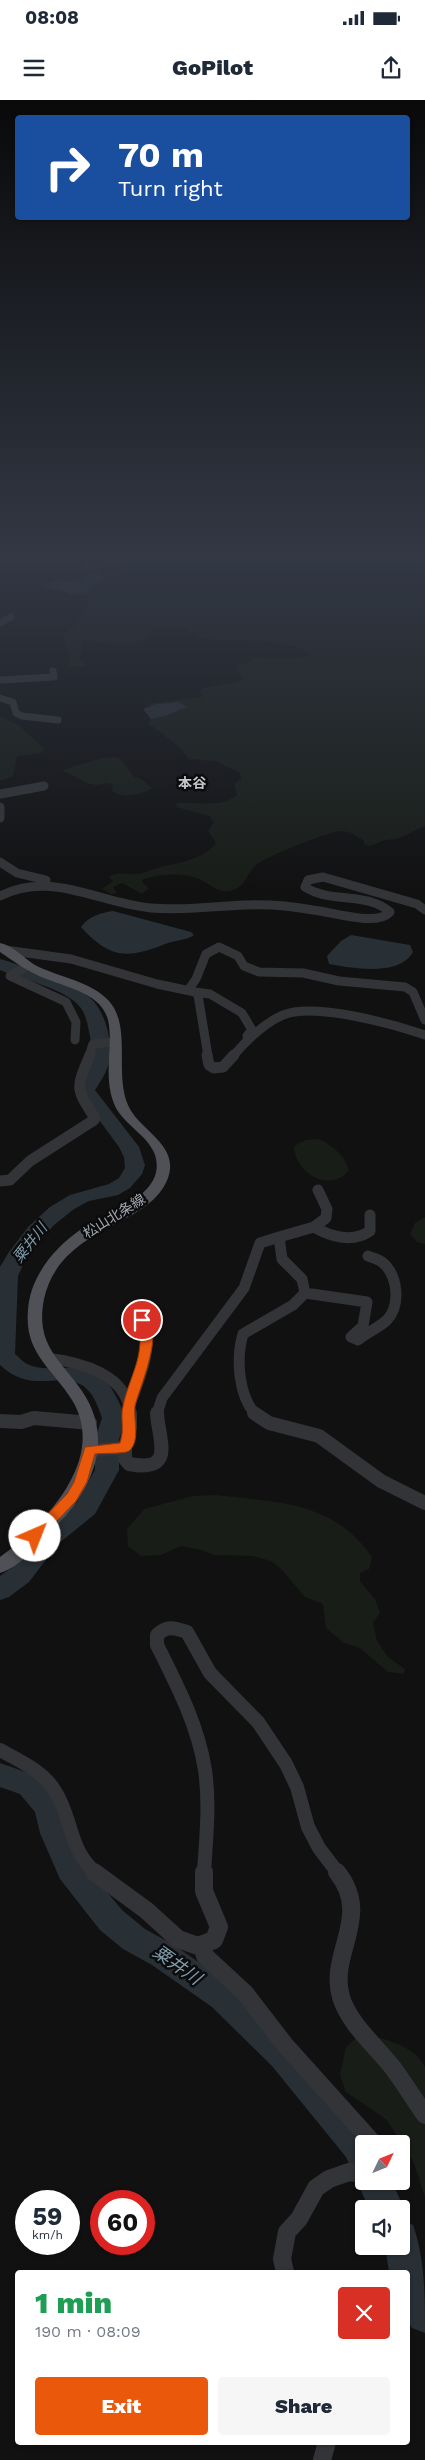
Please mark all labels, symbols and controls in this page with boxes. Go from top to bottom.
text: 08:08 [25,6,79,29]
icon: menu [20,54,48,82]
icon: share [377,54,405,82]
text: GoPilot [172,55,253,80]
text: 70 m [118,134,204,176]
icon: right [35,135,100,200]
text: Turn right [118,176,223,201]
district label: 本谷 [178,775,207,791]
street label: 松山北条線 [80,1191,148,1241]
water label: 粟井川 [9,1218,52,1266]
pin [121,1299,163,1341]
icon: arrive [128,1306,156,1334]
position arrow [8,1509,60,1561]
water label: 粟井川 [149,1941,207,1990]
north arrow [355,2135,410,2190]
map controls [355,2135,410,2255]
speed limit sign: 60 [90,2190,155,2255]
button: sound [355,2200,410,2255]
text: 59 [33,2202,62,2231]
text: km/h [32,2228,63,2242]
text: 1 min [35,2285,112,2320]
button: close [338,2287,390,2339]
text: 190 m · 08:09 [35,2322,141,2341]
button: Exit [35,2377,208,2435]
button: Share [218,2377,390,2435]

